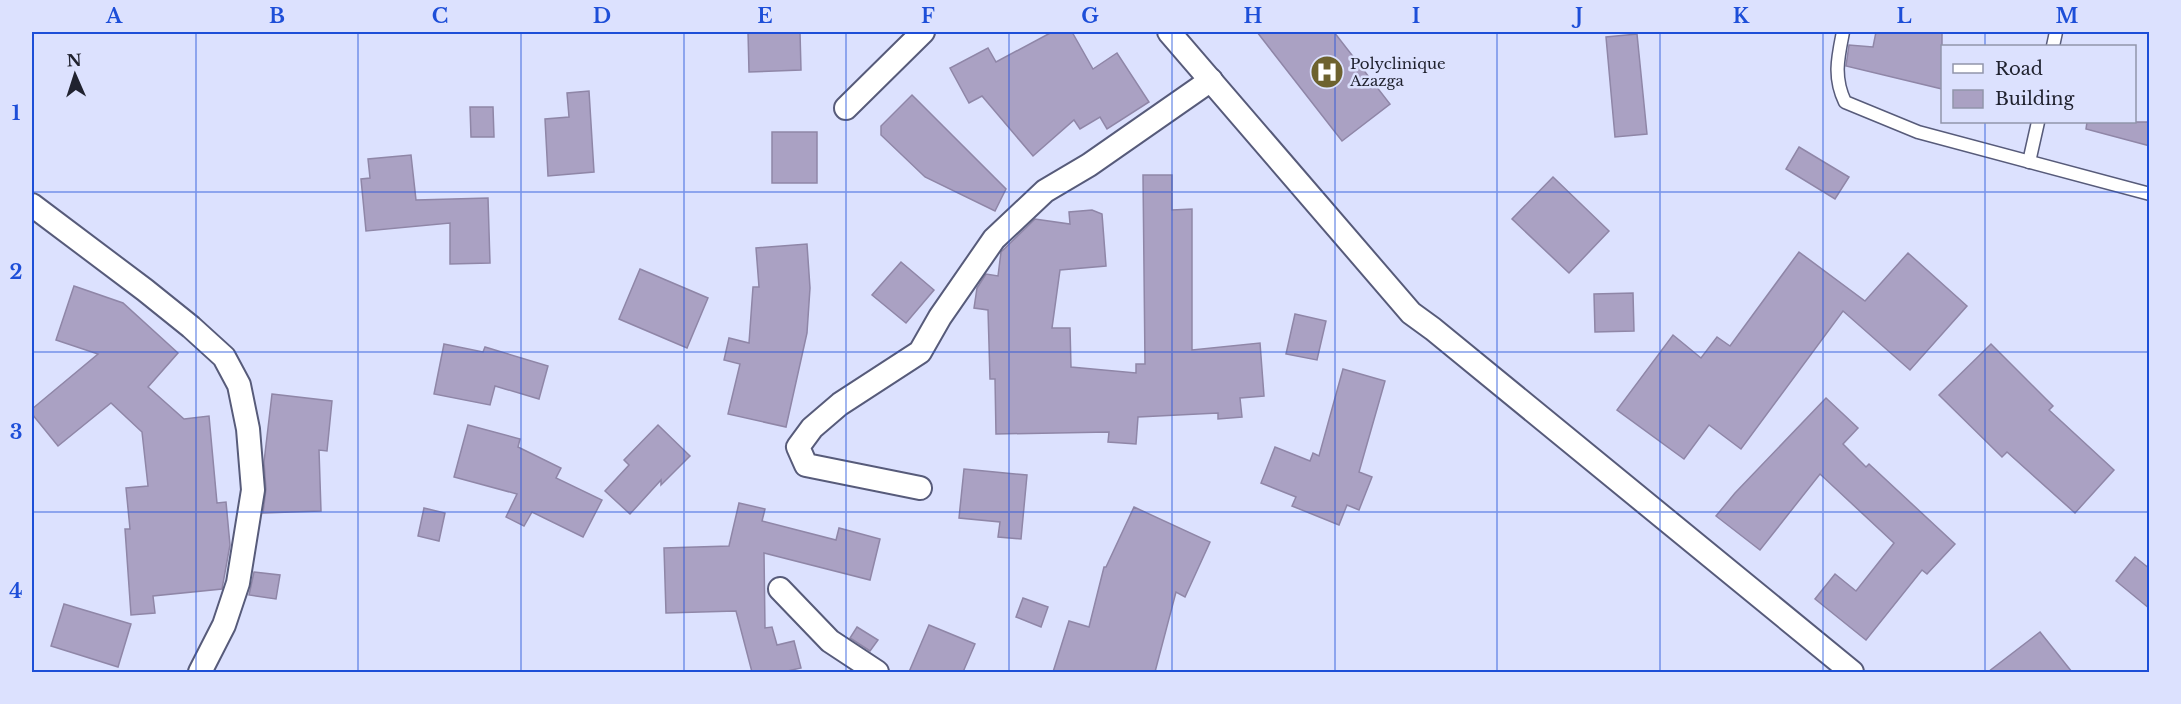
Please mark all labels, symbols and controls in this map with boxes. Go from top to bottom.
text: A [105,4,123,28]
text: B [269,4,285,28]
text: C [432,4,448,28]
text: D [593,4,611,28]
text: E [757,4,773,28]
text: F [921,4,935,28]
text: G [1081,4,1099,28]
text: H [1244,4,1263,28]
text: I [1412,4,1420,28]
text: J [1571,4,1583,28]
text: K [1733,4,1750,28]
text: L [1896,4,1912,28]
text: M [2056,4,2079,28]
north arrow [45,45,105,105]
legend [1941,45,2136,123]
text: N [66,50,82,70]
hospital icon: Polyclinique Azazga [1309,54,1345,90]
place label: Polyclinique Azazga [1349,54,1446,90]
text: Road [1995,58,2043,80]
text: Building [1995,88,2074,110]
text: 1 [12,101,21,125]
text: 2 [9,260,23,284]
text: 3 [10,420,22,444]
text: 4 [9,579,23,603]

